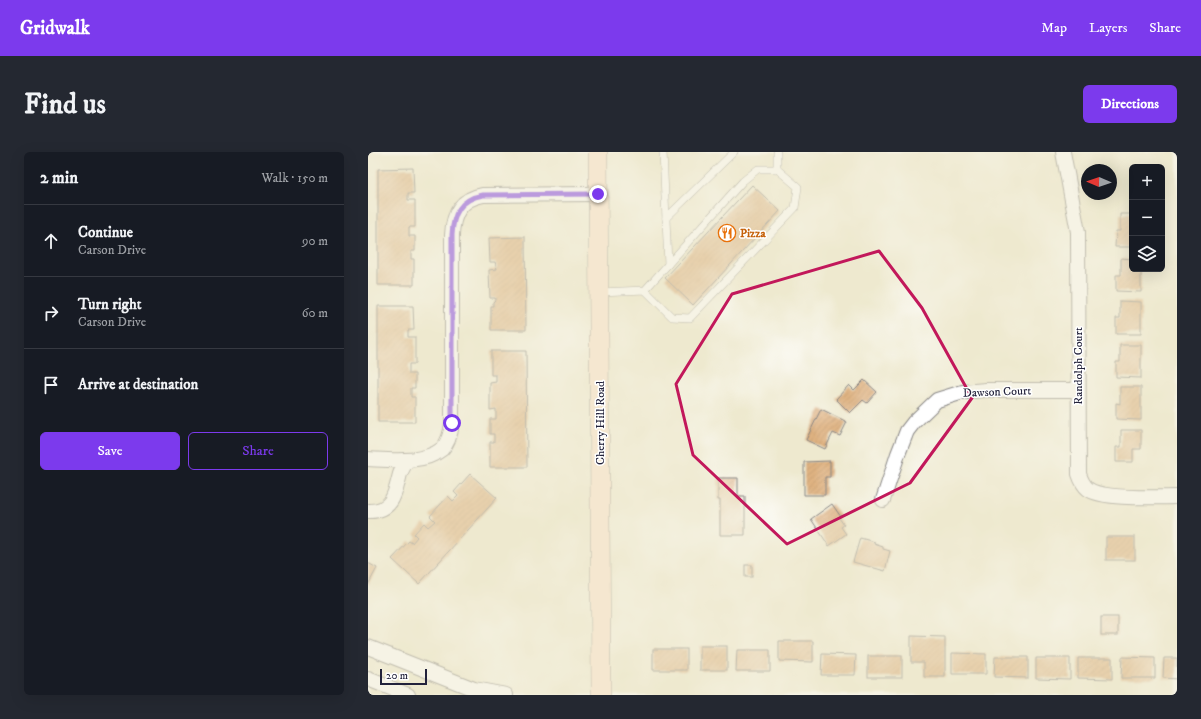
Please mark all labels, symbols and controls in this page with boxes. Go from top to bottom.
text: Gridwalk [20,17,90,40]
text: Map [1041,19,1067,37]
text: Layers [1089,19,1127,37]
text: Share [1149,19,1181,37]
button: Directions [1083,85,1177,123]
text: Find us [24,87,106,122]
north arrow [1081,164,1117,200]
map controls [1129,164,1165,272]
button: + [1129,164,1165,200]
text: 2 min [40,167,78,189]
text: Walk · 150 m [262,170,328,186]
route end [589,185,607,203]
button: − [1129,200,1165,236]
text: Continue [78,223,133,242]
restaurant icon: Pizza [717,223,737,243]
place label: Pizza [740,226,766,241]
icon: ahead [40,230,62,252]
text: 90 m [302,233,328,249]
button: layers [1129,236,1165,272]
text: Carson Drive [78,242,146,258]
text: Turn right [78,295,141,314]
icon: right [40,302,62,324]
text: 60 m [302,305,328,321]
text: Carson Drive [78,314,146,330]
street label: Randolph Court [1071,327,1086,405]
icon: arrive [40,374,62,396]
text: Arrive at destination [78,375,198,394]
street label: Cherry Hill Road [593,381,608,465]
street label: Dawson Court [963,383,1032,401]
route start [443,414,461,432]
button: Save [40,432,180,470]
button: Share [188,432,328,470]
scale bar [380,667,427,686]
text: 20 m [386,669,408,683]

